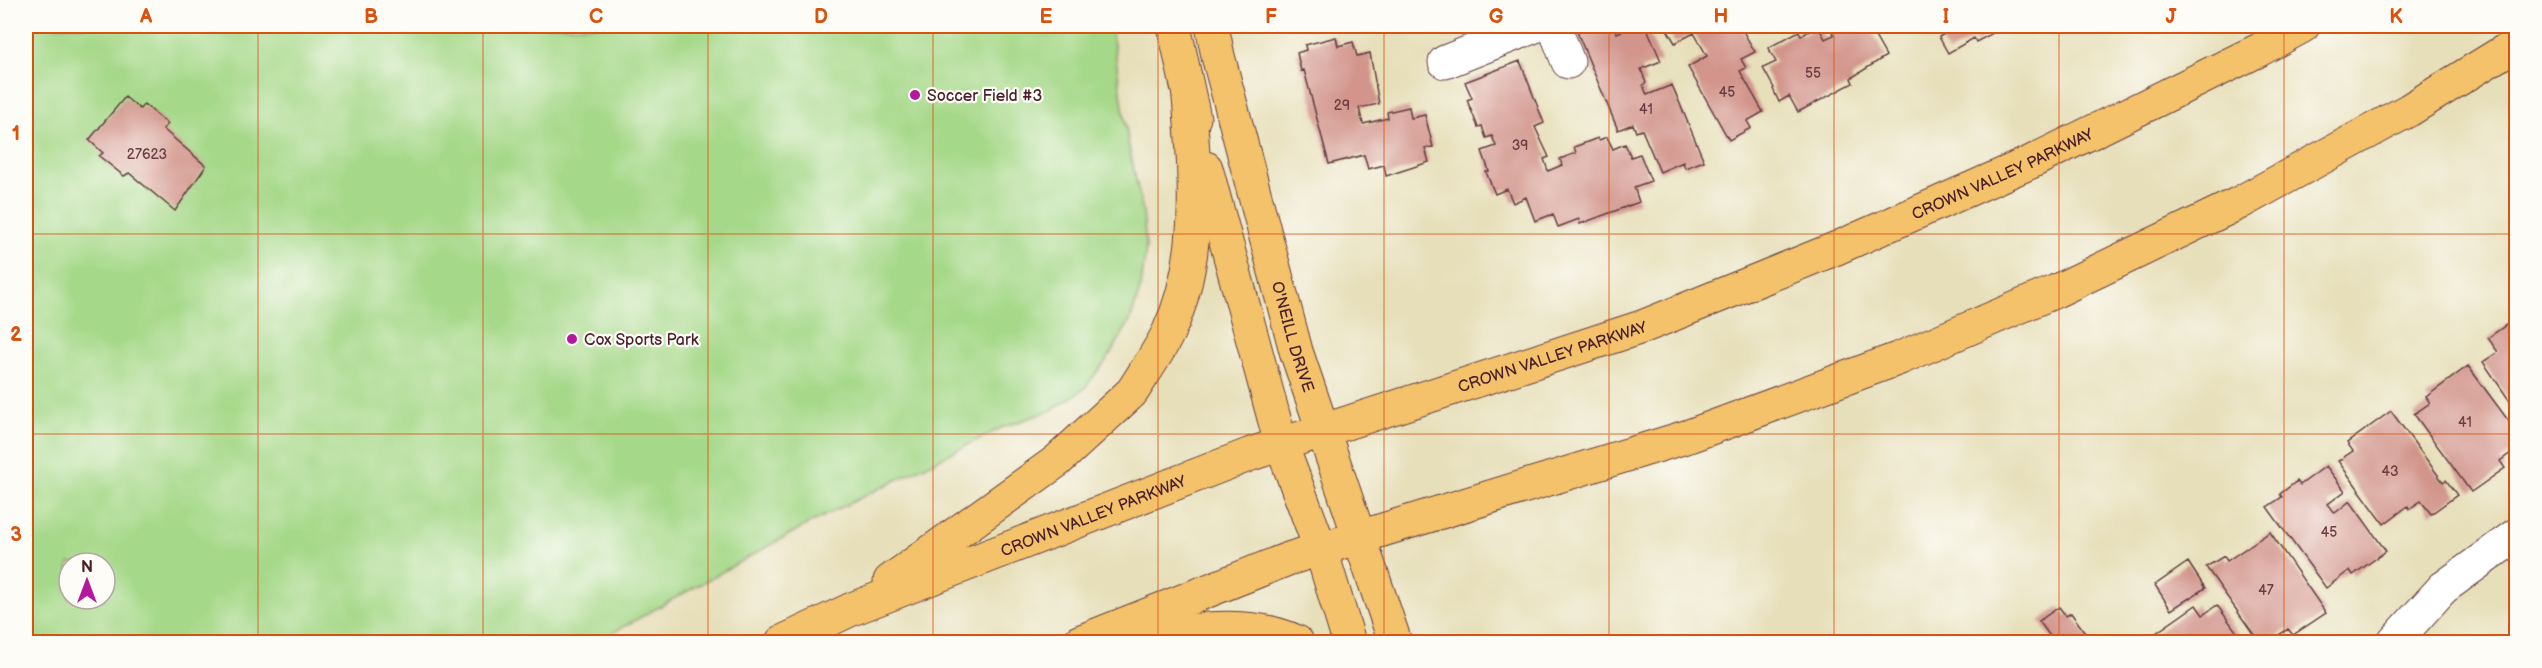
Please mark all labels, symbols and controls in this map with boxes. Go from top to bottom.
text: A [139,5,153,29]
text: B [364,5,378,29]
text: C [589,5,603,29]
text: D [814,5,828,29]
text: E [1040,5,1053,29]
text: F [1265,5,1277,29]
text: G [1489,5,1504,29]
text: H [1714,5,1728,29]
text: I [1943,5,1949,29]
text: J [2166,5,2178,29]
text: K [2389,5,2403,29]
house number: 55 [1805,65,1821,82]
house number: 45 [1719,84,1735,101]
place label: Soccer Field #3 [927,87,1042,106]
marker: Soccer Field #3 [908,88,922,102]
house number: 29 [1334,97,1350,114]
house number: 41 [1639,101,1653,118]
text: 1 [12,122,20,146]
street label: CROWN VALLEY PARKWAY [1909,125,2097,225]
house number: 39 [1512,137,1528,154]
house number: 27623 [127,146,167,163]
street label: O'NEILL DRIVE [1267,279,1317,395]
street label: CROWN VALLEY PARKWAY [1456,318,1650,397]
text: 2 [10,323,22,347]
place label: Cox Sports Park [584,331,699,350]
marker: Cox Sports Park [565,332,579,346]
house number: 41 [2458,414,2472,431]
house number: 43 [2381,463,2399,480]
street label: CROWN VALLEY PARKWAY [998,472,1190,561]
text: 3 [10,523,22,547]
house number: 45 [2321,524,2337,541]
north arrow [57,551,117,611]
text: N [81,558,93,577]
house number: 47 [2258,582,2274,599]

